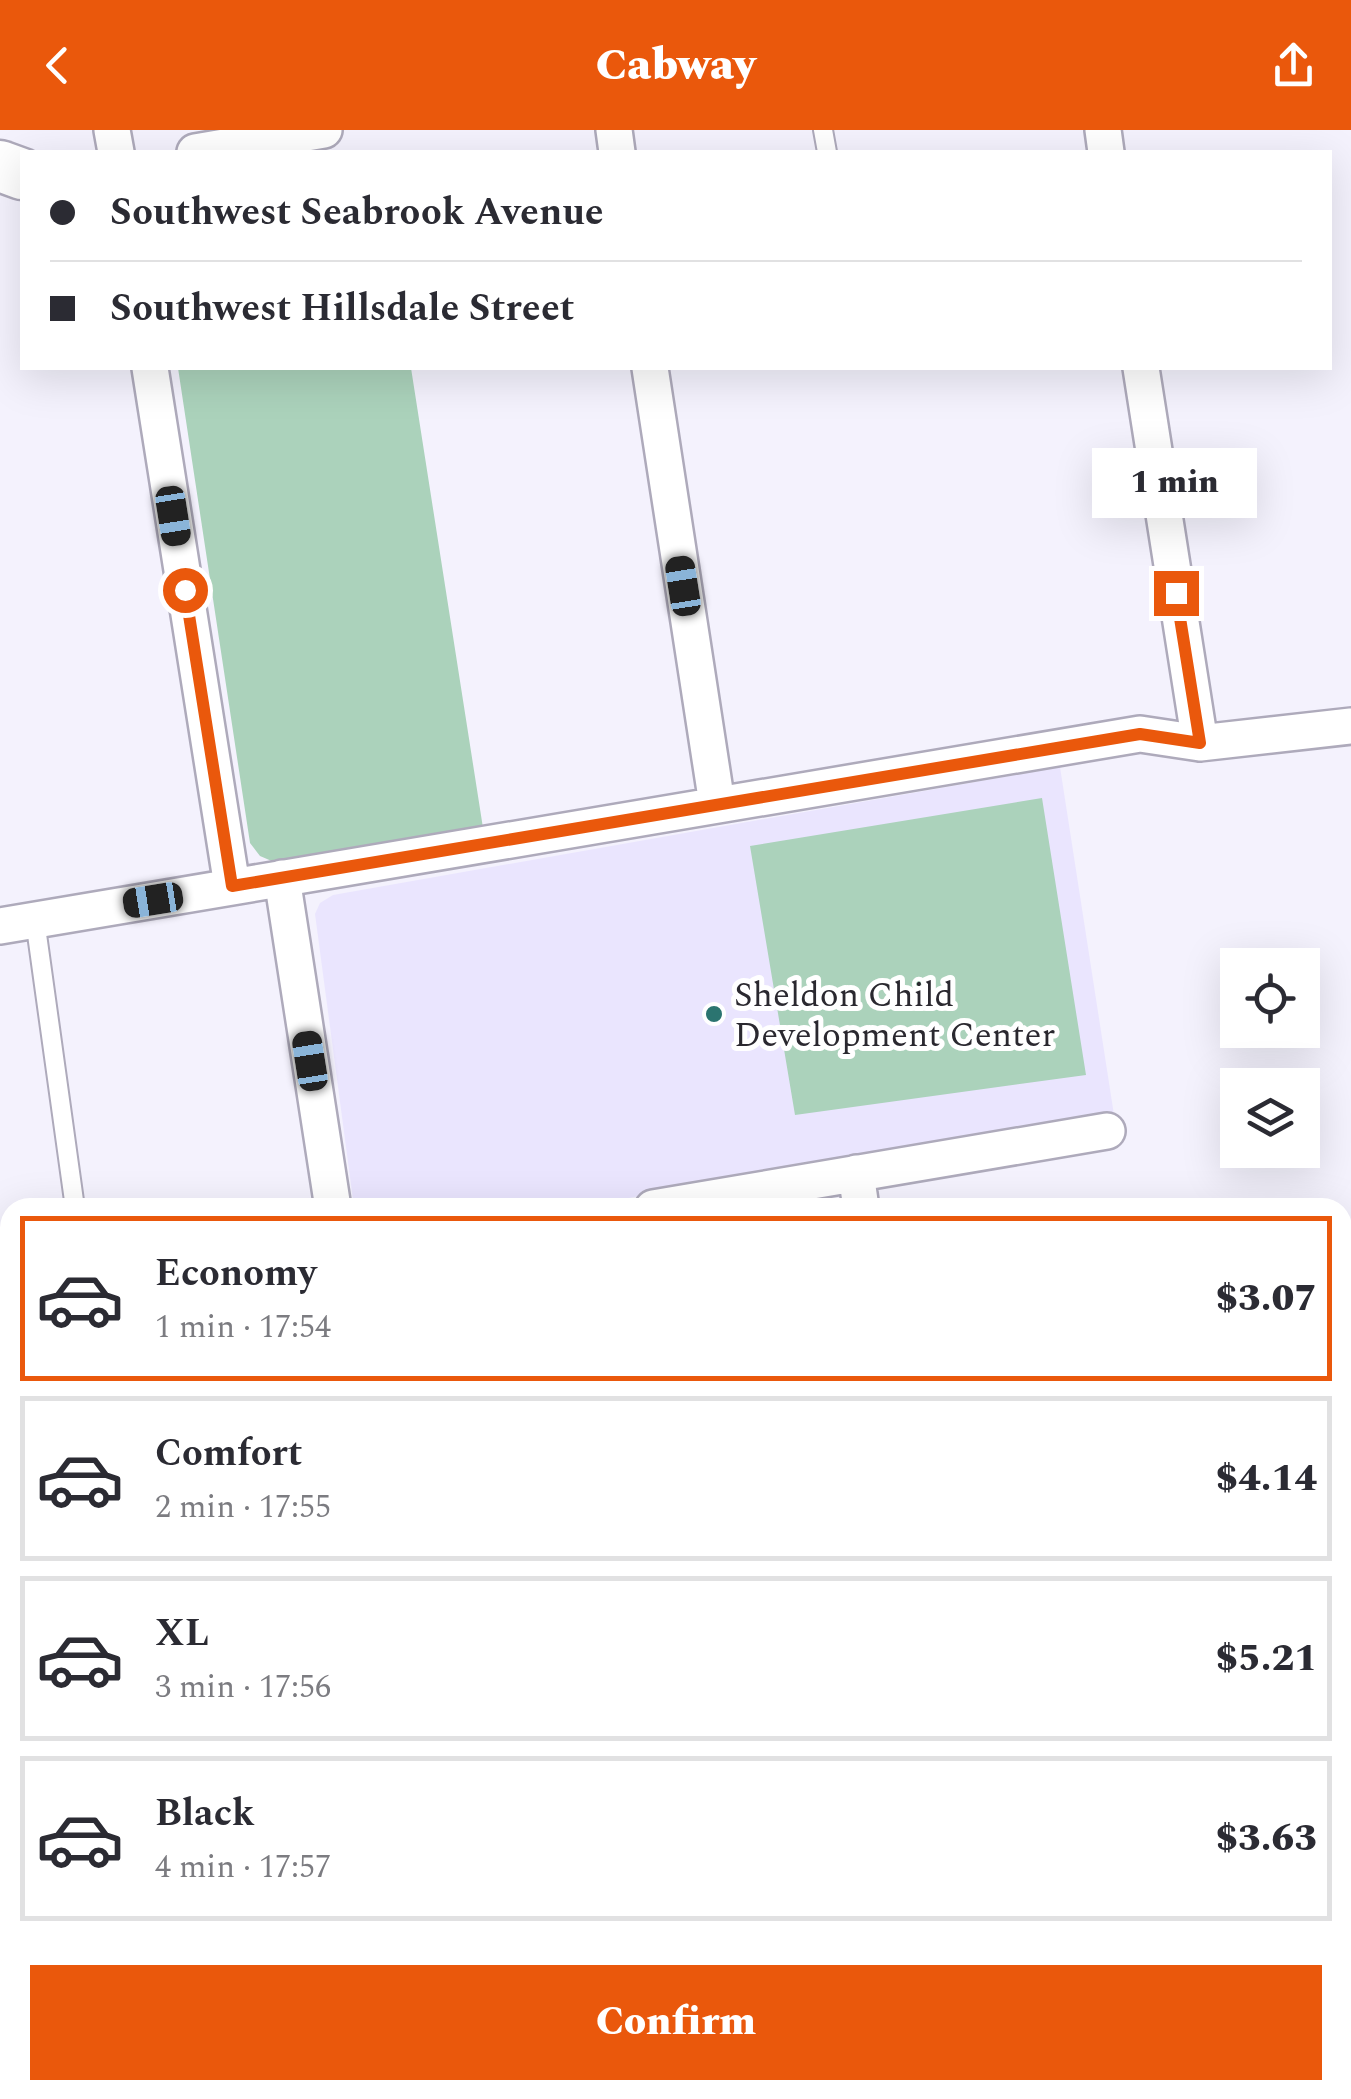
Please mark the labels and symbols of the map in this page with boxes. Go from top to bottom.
callout: 1 min [1094,448,1258,518]
car [153,484,193,548]
car [663,554,703,618]
route start [163,568,208,613]
route end [1154,571,1199,616]
car [121,880,185,920]
place label: Sheldon Child Development Center [734,969,1055,1062]
marker: Sheldon Child Development Center [703,1003,725,1025]
car [290,1029,330,1093]

